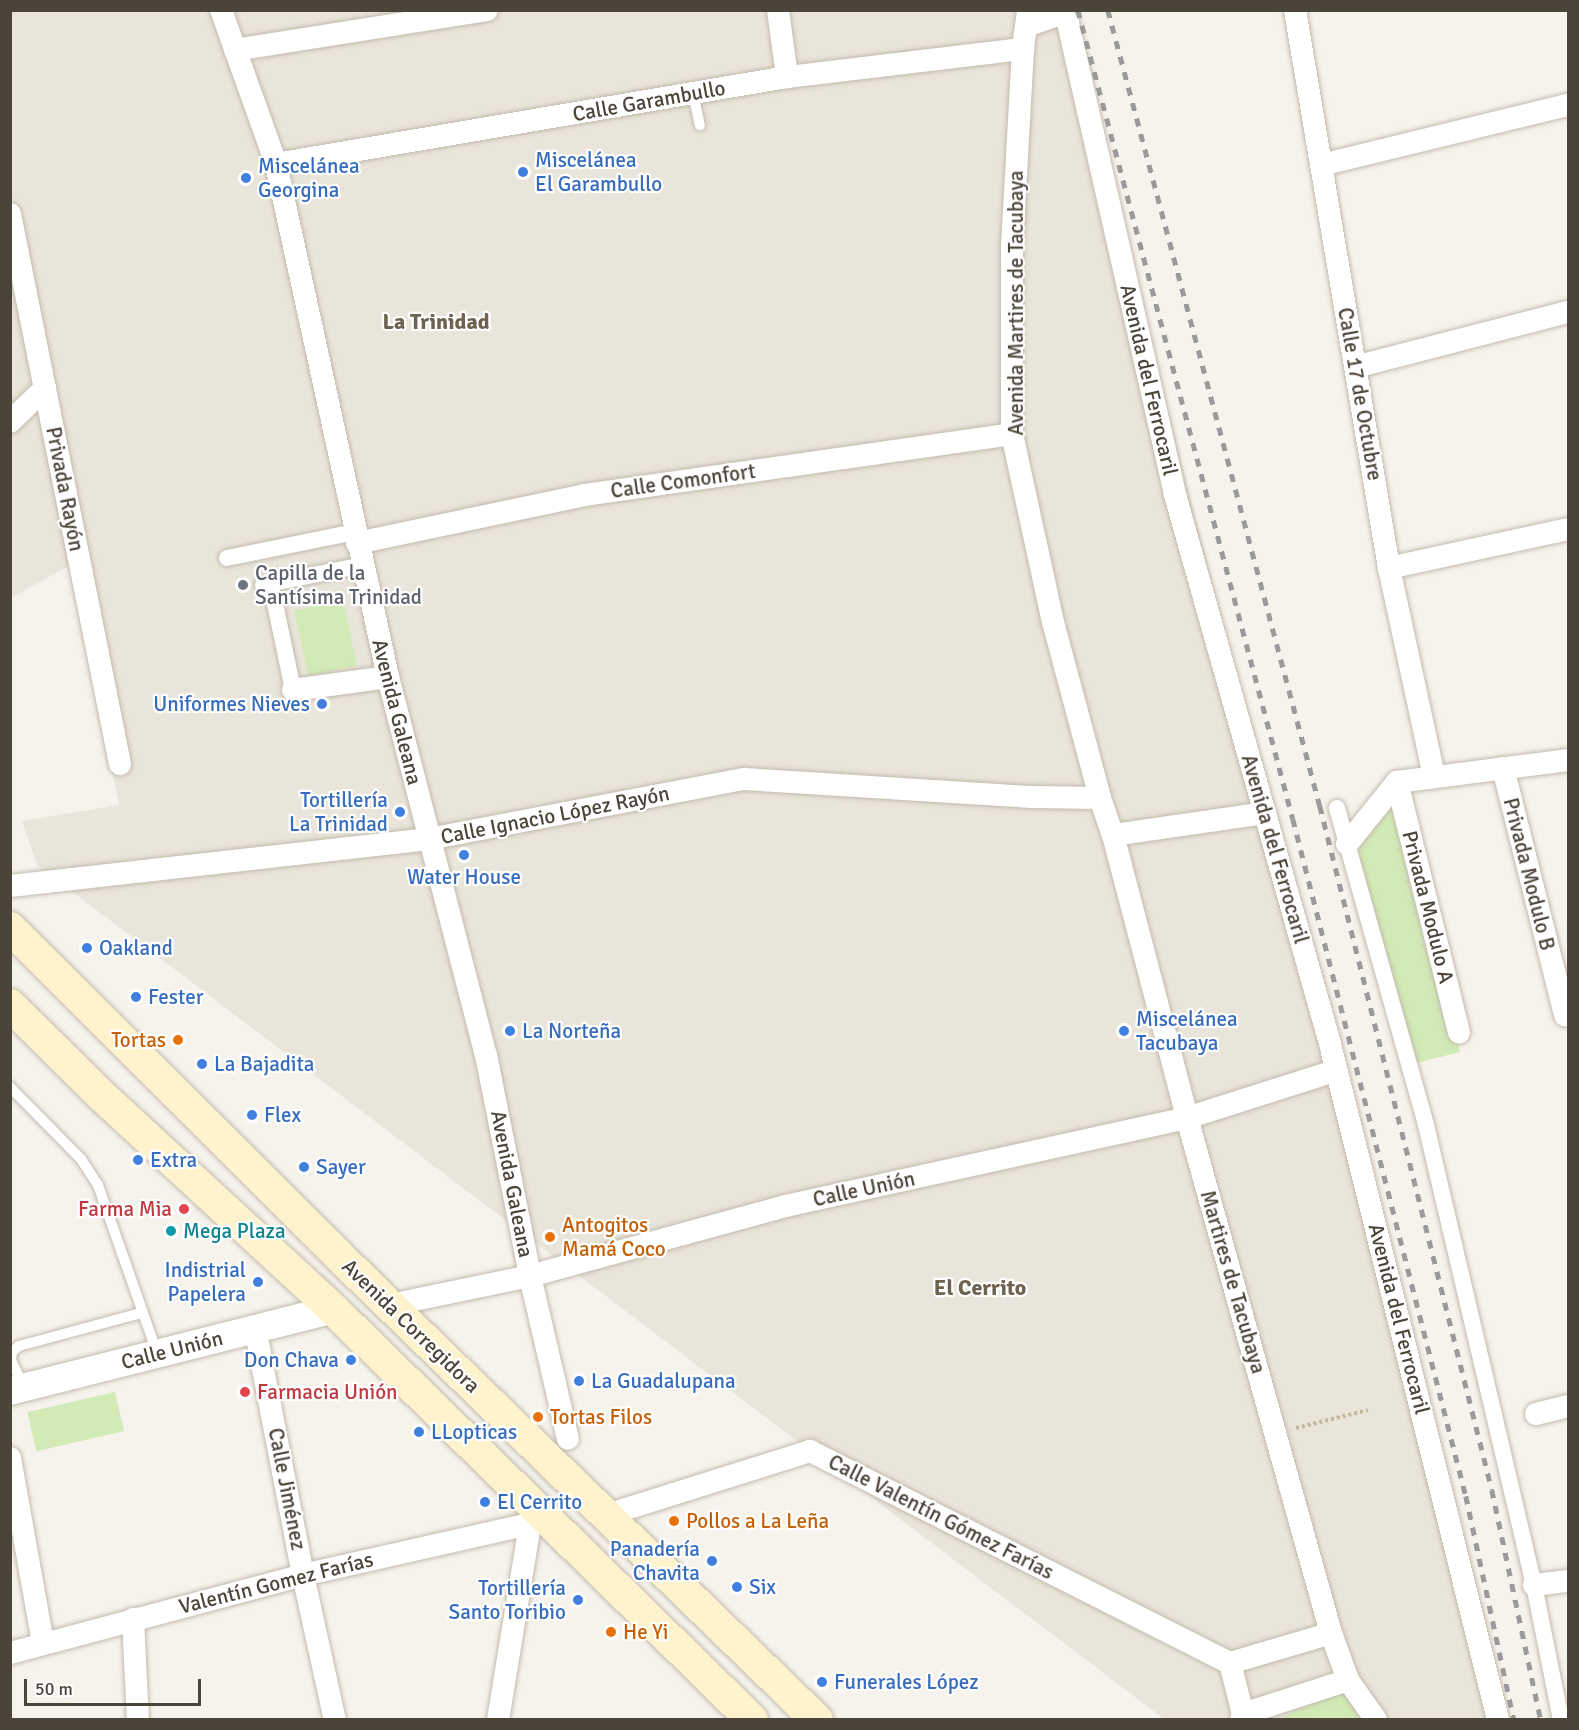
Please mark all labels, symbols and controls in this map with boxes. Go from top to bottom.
street label: Calle Garambullo [571,75,727,127]
place label: Miscelánea El Garambullo [535,147,662,197]
place label: Miscelánea Georgina [258,153,360,203]
marker: Miscelánea El Garambullo [516,165,530,179]
street label: Avenida Martires de Tacubaya [1003,170,1029,436]
marker: Miscelánea Georgina [239,171,253,185]
street label: Avenida del Ferrocaril [1115,282,1183,478]
street label: Calle 17 de Octubre [1332,306,1388,482]
district label: La Trinidad [382,309,490,335]
street label: Privada Rayón [41,425,89,553]
street label: Calle Comonfort [609,458,757,504]
place label: Capilla de la Santísima Trinidad [255,560,422,610]
marker: Capilla de la Santísima Trinidad [236,578,250,592]
street label: Avenida Galeana [367,637,427,787]
place label: Uniformes Nieves [153,691,310,717]
marker: Uniformes Nieves [315,697,329,711]
street label: Avenida del Ferrocaril [1236,752,1314,946]
street label: Calle Ignacio López Rayón [438,780,672,850]
place label: Tortillería La Trinidad [289,787,388,837]
street label: Privada Modulo B [1498,795,1560,953]
marker: Tortillería La Trinidad [393,805,407,819]
street label: Privada Modulo A [1397,828,1459,986]
marker: Water House [457,848,471,862]
place label: Water House [407,864,521,890]
place label: Oakland [99,935,173,961]
marker: Oakland [80,941,94,955]
place label: Fester [148,984,203,1010]
marker: Fester [129,990,143,1004]
place label: Miscelánea Tacubaya [1136,1006,1238,1056]
place label: La Norteña [522,1018,621,1044]
marker: La Norteña [503,1024,517,1038]
marker: Miscelánea Tacubaya [1117,1024,1131,1038]
place label: Tortas [111,1027,166,1053]
marker: Tortas [171,1033,185,1047]
place label: La Bajadita [214,1051,314,1077]
marker: La Bajadita [195,1057,209,1071]
place label: Flex [264,1102,301,1128]
marker: Flex [245,1108,259,1122]
street label: Avenida Galeana [485,1108,539,1260]
place label: Extra [150,1147,197,1173]
marker: Extra [131,1153,145,1167]
place label: Sayer [316,1154,366,1180]
marker: Sayer [297,1160,311,1174]
street label: Calle Unión [811,1166,917,1212]
street label: Martires de Tacubaya [1195,1188,1271,1376]
place label: Farma Mia [78,1196,172,1222]
marker: Farma Mia [177,1202,191,1216]
place label: Antogitos Mamá Coco [562,1212,666,1262]
place label: Mega Plaza [183,1218,286,1244]
street label: Avenida del Ferrocaril [1363,1221,1435,1417]
marker: Mega Plaza [164,1224,178,1238]
marker: Antogitos Mamá Coco [543,1230,557,1244]
street label: Avenida Corregidora [337,1254,485,1398]
place label: Indistrial Papelera [165,1257,246,1307]
marker: Indistrial Papelera [251,1275,265,1289]
district label: El Cerrito [934,1275,1026,1301]
street label: Calle Unión [119,1325,225,1375]
place label: Don Chava [244,1347,339,1373]
marker: Don Chava [344,1353,358,1367]
place label: La Guadalupana [591,1368,736,1394]
marker: La Guadalupana [572,1374,586,1388]
place label: Farmacia Unión [257,1379,398,1405]
marker: Farmacia Unión [238,1385,252,1399]
place label: Tortas Filos [550,1404,652,1430]
marker: Tortas Filos [531,1410,545,1424]
place label: LLopticas [431,1419,517,1445]
marker: LLopticas [412,1425,426,1439]
street label: Calle Jiménez [263,1426,311,1552]
street label: Calle Valentín Gómez Farías [824,1449,1058,1585]
place label: El Cerrito [497,1489,582,1515]
marker: El Cerrito [478,1495,492,1509]
place label: Pollos a La Leña [686,1508,829,1534]
marker: Pollos a La Leña [667,1514,681,1528]
place label: Panadería Chavita [610,1536,700,1586]
street label: Valentín Gomez Farías [176,1547,376,1619]
marker: Panadería Chavita [705,1554,719,1568]
place label: Six [749,1574,776,1600]
place label: Tortillería Santo Toribio [449,1575,566,1625]
marker: Six [730,1580,744,1594]
marker: Tortillería Santo Toribio [571,1593,585,1607]
place label: He Yi [623,1619,669,1645]
marker: He Yi [604,1625,618,1639]
scale bar [27,1667,204,1705]
place label: Funerales López [834,1669,979,1695]
marker: Funerales López [815,1675,829,1689]
text: 50 m [35,1678,73,1700]

